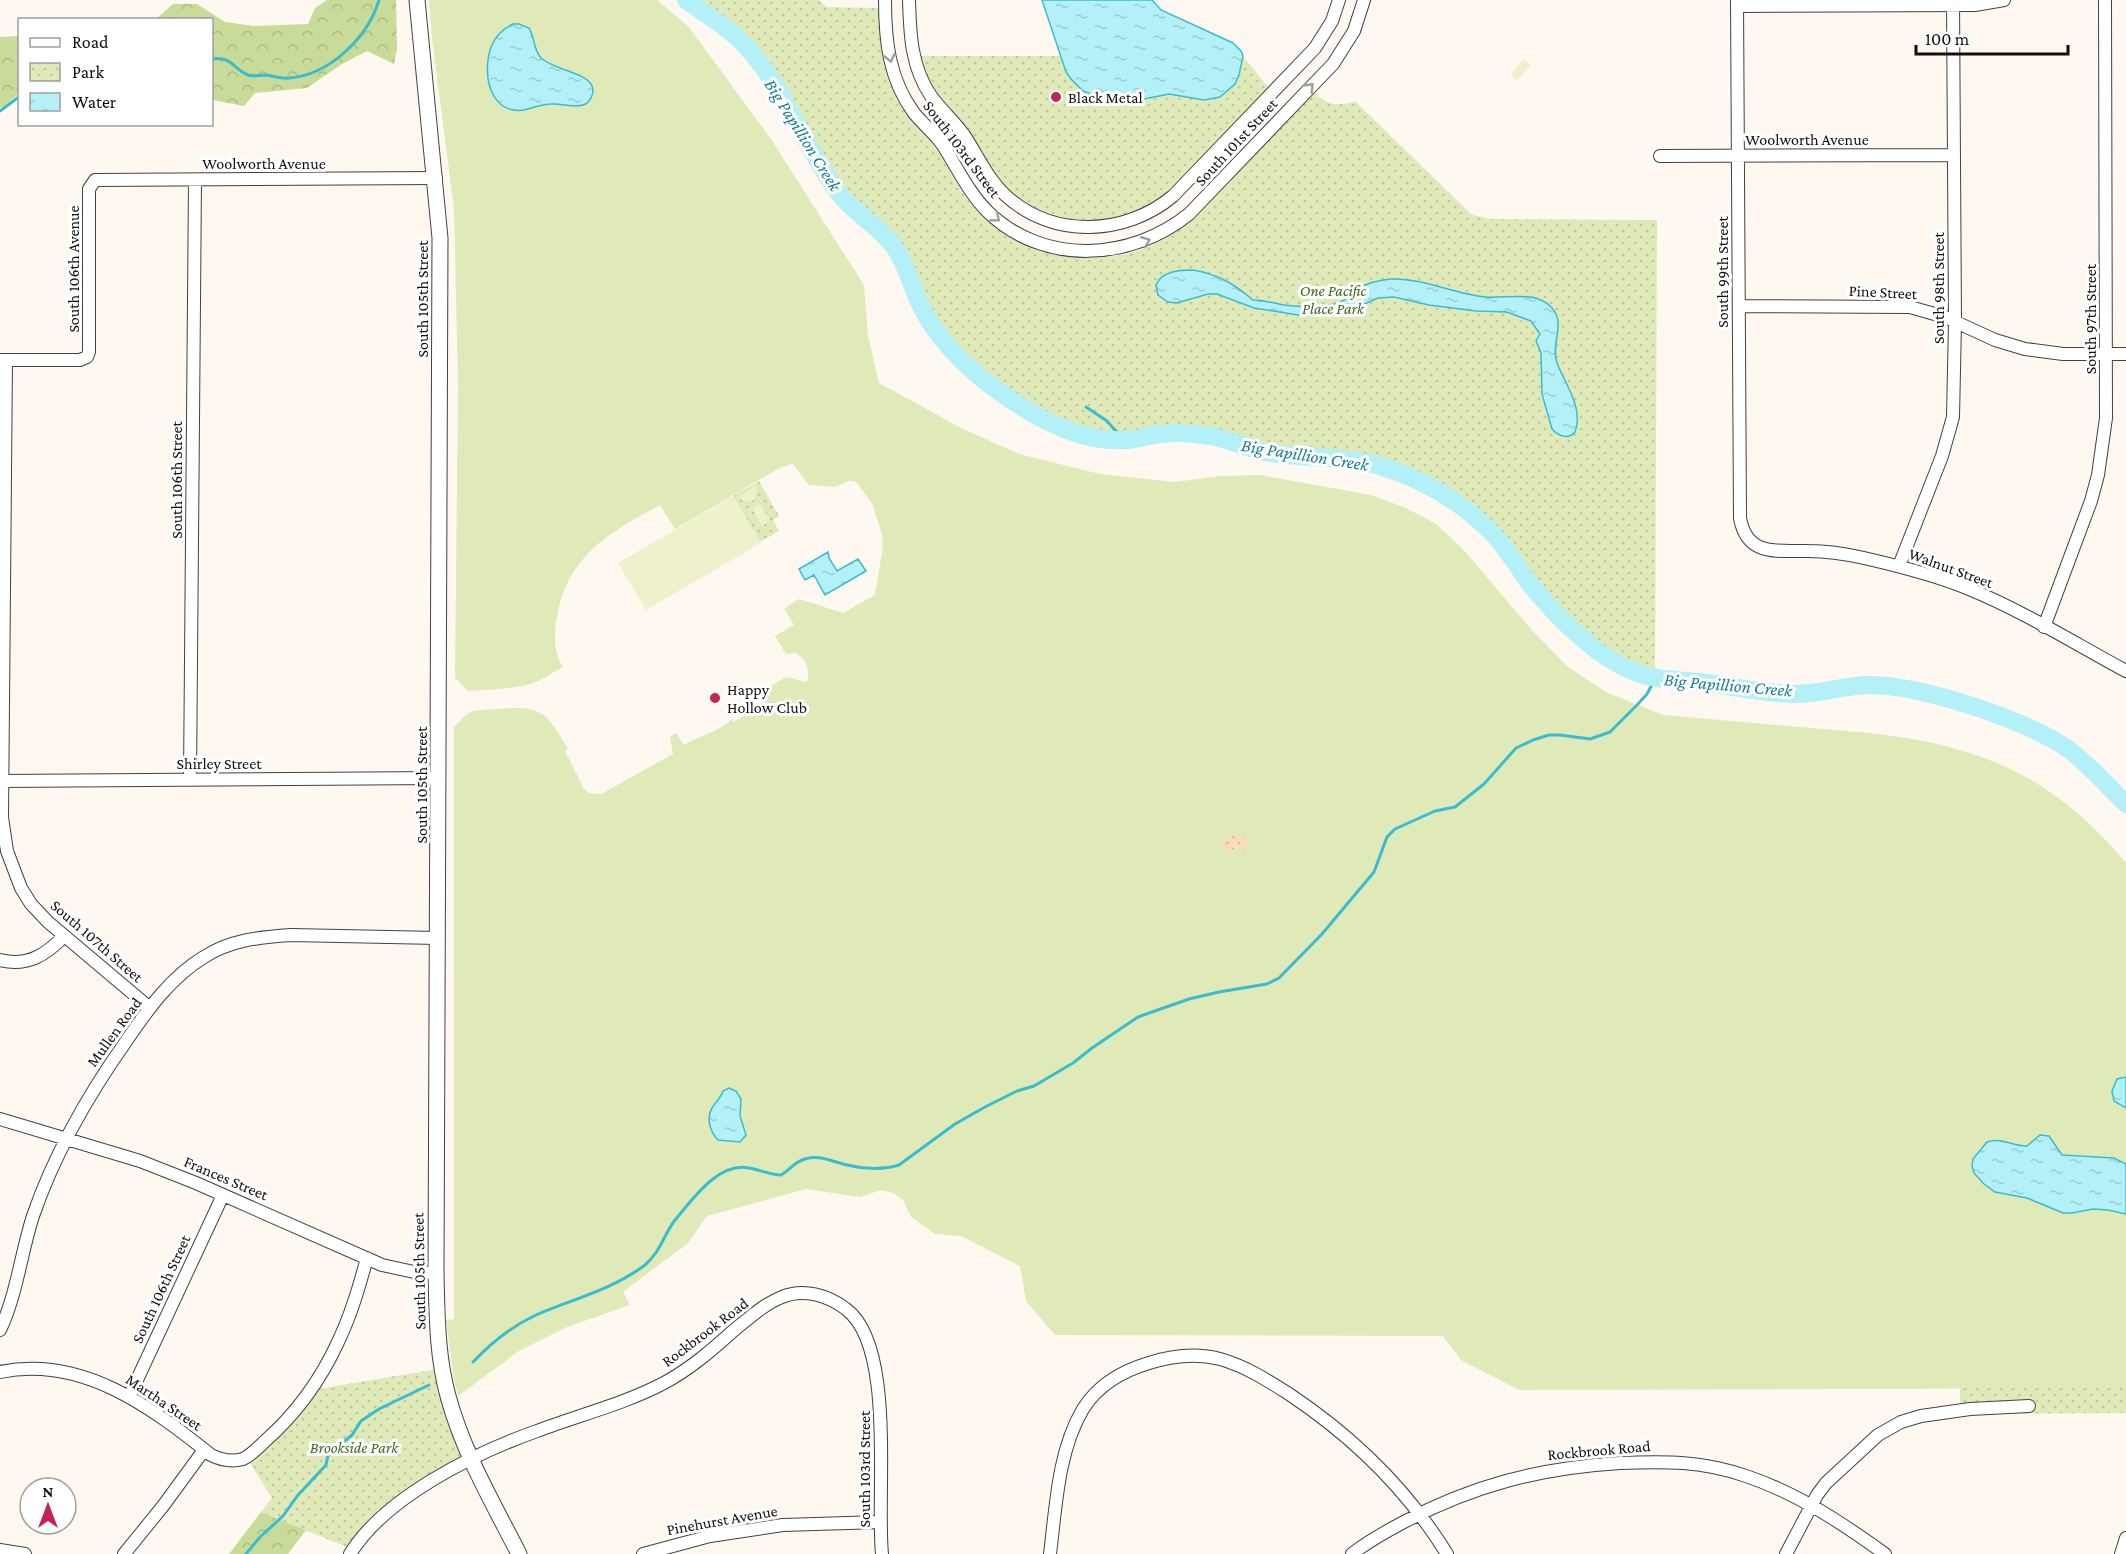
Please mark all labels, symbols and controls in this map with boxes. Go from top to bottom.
legend [18,18,213,126]
scale bar [1916,18,2068,56]
text: 100 m [1925,29,1970,49]
text: Road [72,32,109,52]
one-way arrow [882,53,895,63]
text: Park [72,62,104,82]
water label: Big Papillion Creek [760,75,846,196]
one-way arrow [1303,84,1314,95]
place label: Black Metal [1068,89,1143,106]
marker: Black Metal [1049,90,1063,104]
text: Water [72,92,117,112]
street label: South 101st Street [1191,95,1281,189]
street label: South 103rd Street [920,97,1004,201]
street label: Woolworth Avenue [1745,131,1869,148]
street label: Woolworth Avenue [202,155,326,172]
street label: South 106th Avenue [65,205,82,333]
one-way arrow [989,211,1000,222]
street label: South 99th Street [1714,216,1731,328]
street label: South 98th Street [1930,231,1947,344]
one-way arrow [1139,236,1150,248]
street label: South 105th Street [414,240,431,358]
street label: South 97th Street [2082,263,2099,374]
park label: One Pacific Place Park [1300,282,1367,317]
street label: Pine Street [1848,282,1918,302]
street label: South 106th Street [168,421,185,539]
water label: Big Papillion Creek [1240,435,1371,475]
street label: Walnut Street [1907,545,1996,591]
water label: Big Papillion Creek [1663,669,1794,701]
place label: Happy Hollow Club [727,681,807,716]
marker: Happy Hollow Club [708,691,722,705]
street label: South 105th Street [413,726,430,844]
street label: Shirley Street [177,755,262,773]
street label: South 107th Street [47,896,147,986]
street label: Mullen Road [83,994,145,1070]
street label: Frances Street [181,1153,271,1204]
street label: South 105th Street [409,1212,429,1330]
street label: South 106th Street [128,1231,194,1346]
street label: Rockbrook Road [659,1294,752,1370]
street label: Martha Street [123,1370,206,1434]
street label: South 103rd Street [856,1410,873,1527]
street label: Rockbrook Road [1547,1437,1652,1463]
park label: Brookside Park [310,1439,399,1456]
north arrow [18,1476,78,1536]
text: N [43,1483,54,1500]
street label: Pinehurst Avenue [665,1502,779,1538]

